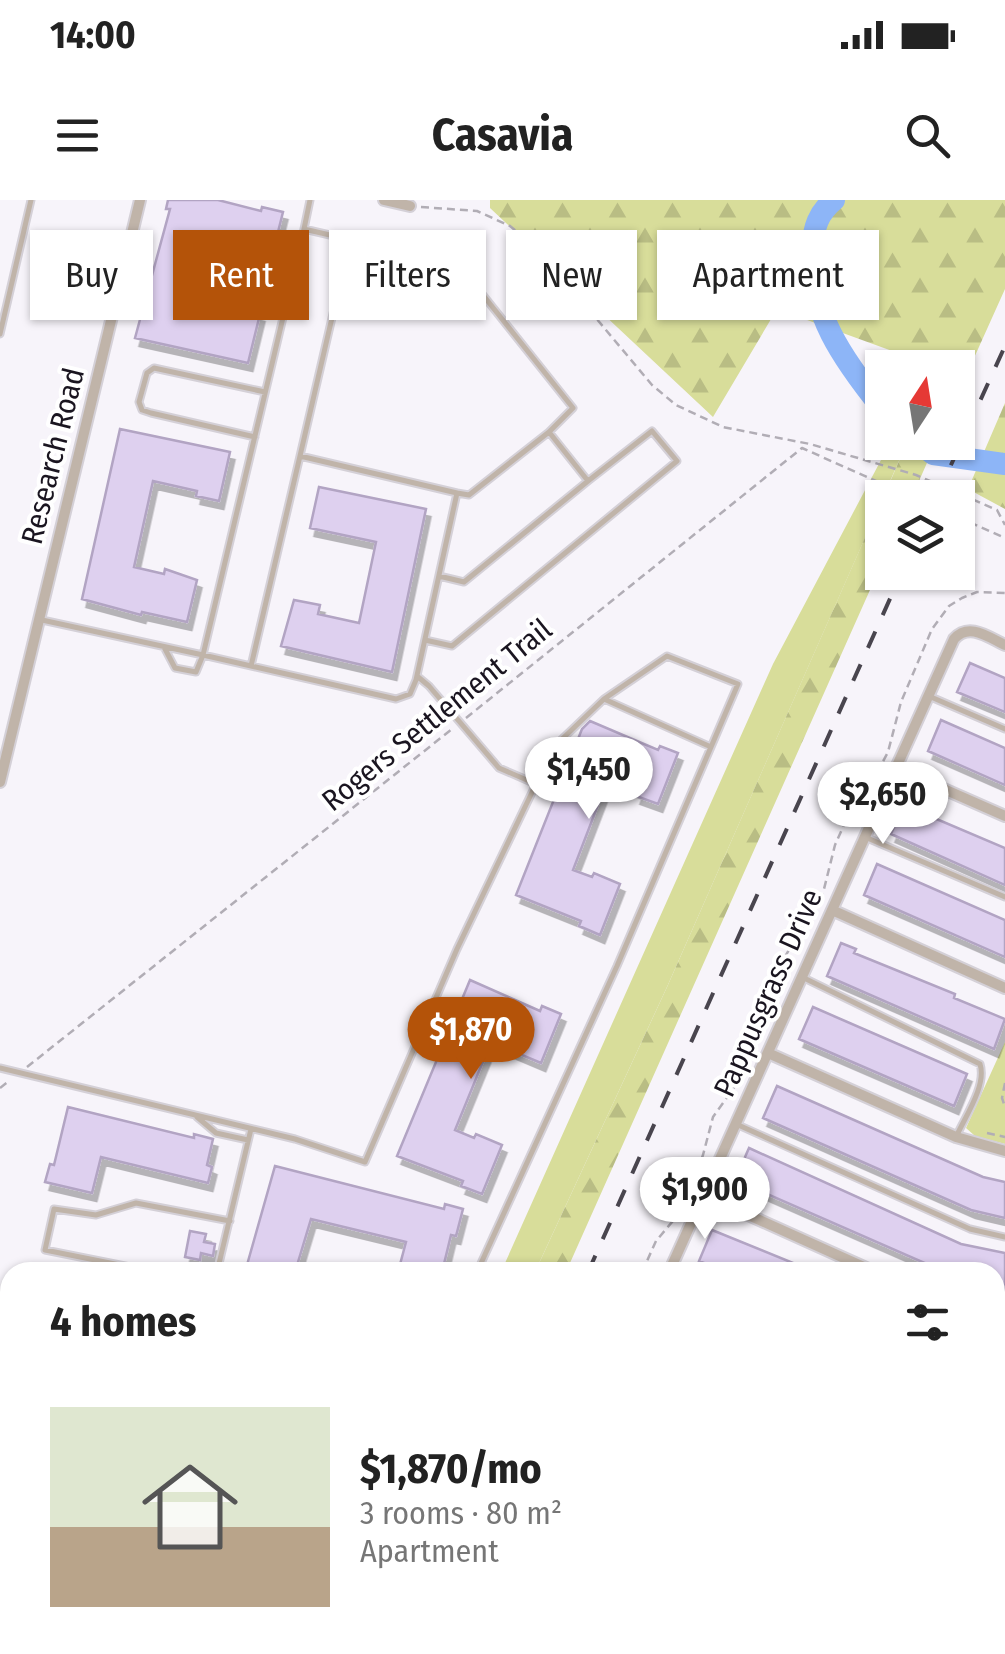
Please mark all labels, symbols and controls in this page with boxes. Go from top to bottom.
text: 14:00 [50,12,136,58]
icon: menu [50,108,105,163]
text: Casavia [432,108,573,162]
icon: search [900,108,955,163]
chip: Buy [30,230,153,320]
chip: Rent [173,230,309,320]
chip: Filters [329,230,486,320]
chip: New [506,230,637,320]
chip: Apartment [657,230,879,320]
north arrow [865,350,975,460]
map controls [865,350,975,590]
street label: Research Road [14,364,92,548]
button: layers [865,480,975,590]
street label: Rogers Settlement Trail [315,611,559,819]
pin: $1,450 [508,737,670,822]
text: $1,450 [547,750,631,788]
pin: $2,650 [802,762,964,847]
text: $2,650 [839,775,927,813]
street label: Pappusgrass Drive [706,884,830,1102]
pin: $1,870 [390,997,552,1082]
text: $1,870 [430,1010,512,1048]
pin: $1,900 [624,1157,786,1242]
text: $1,900 [662,1170,748,1208]
icon: filters [900,1295,955,1350]
text: 4 homes [50,1297,197,1347]
text: $1,870/mo [360,1444,542,1494]
icon: home [130,1447,250,1567]
text: 3 rooms · 80 m² [360,1494,562,1532]
text: Apartment [360,1532,499,1570]

